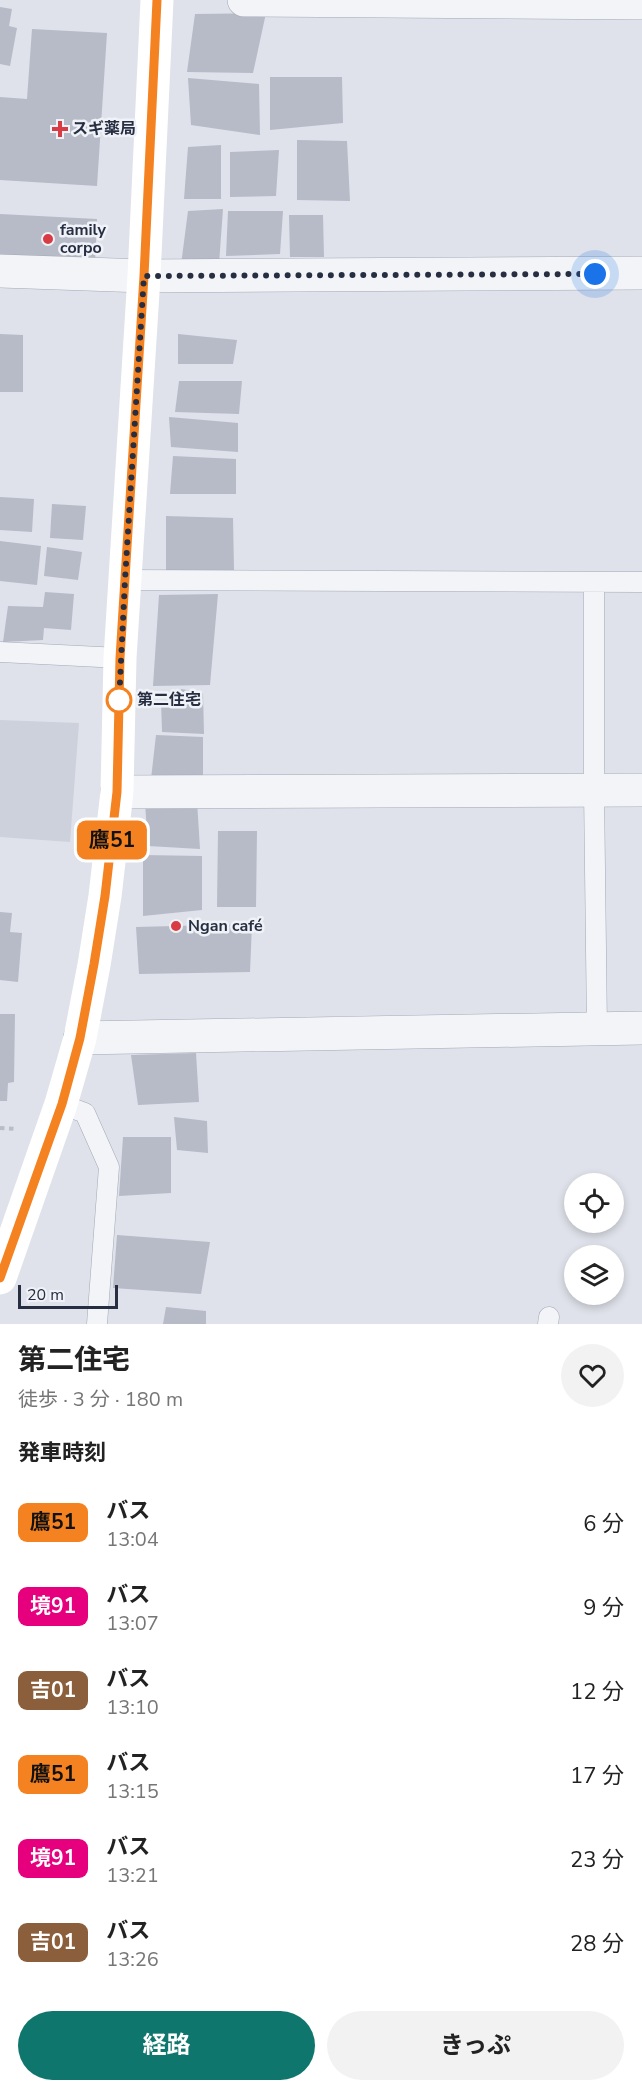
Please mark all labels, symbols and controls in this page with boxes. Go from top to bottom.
place label: スギ薬局 [72,118,136,140]
marker: スギ薬局 [53,122,67,136]
place label: family corpo [60,219,107,259]
marker: family corpo [41,232,55,246]
your location [580,259,610,289]
marker: 第二住宅 [106,687,132,713]
place label: 第二住宅 [137,689,201,711]
line badge: 鷹51 [78,820,146,860]
text: 鷹51 [89,826,135,854]
place label: Ngan café [188,915,263,937]
marker: Ngan café [169,919,183,933]
map controls [564,1173,624,1305]
button: locate [564,1173,624,1233]
button: layers [564,1245,624,1305]
scale bar [18,1282,118,1310]
text: 20 m [27,1284,64,1306]
text: 第二住宅 [18,1341,130,1379]
button: heart [561,1344,624,1407]
text: 徒歩 · 3 分 · 180 m [18,1386,183,1413]
text: 発車時刻 [18,1438,106,1468]
text: バス [106,1496,150,1526]
text: 鷹51 [30,1508,76,1536]
text: 6 分 [583,1509,624,1539]
text: 13:04 [106,1526,159,1553]
text: バス [106,1580,150,1610]
text: 境91 [30,1592,76,1620]
text: 9 分 [583,1593,624,1623]
text: 13:07 [106,1610,159,1637]
text: バス [106,1664,150,1694]
text: 吉01 [30,1676,76,1704]
text: 12 分 [570,1677,624,1707]
text: 13:10 [106,1694,159,1721]
text: バス [106,1748,150,1778]
text: 鷹51 [30,1760,76,1788]
text: 17 分 [570,1761,624,1791]
text: 13:15 [106,1778,159,1805]
text: バス [106,1832,150,1862]
text: 境91 [30,1844,76,1872]
text: 23 分 [570,1845,624,1875]
text: 13:21 [106,1862,159,1889]
text: バス [106,1916,150,1946]
text: 吉01 [30,1928,76,1956]
text: 28 分 [570,1929,624,1959]
text: 13:26 [106,1946,159,1973]
button: 経路 [18,2011,315,2080]
button: きっぷ [327,2011,624,2080]

